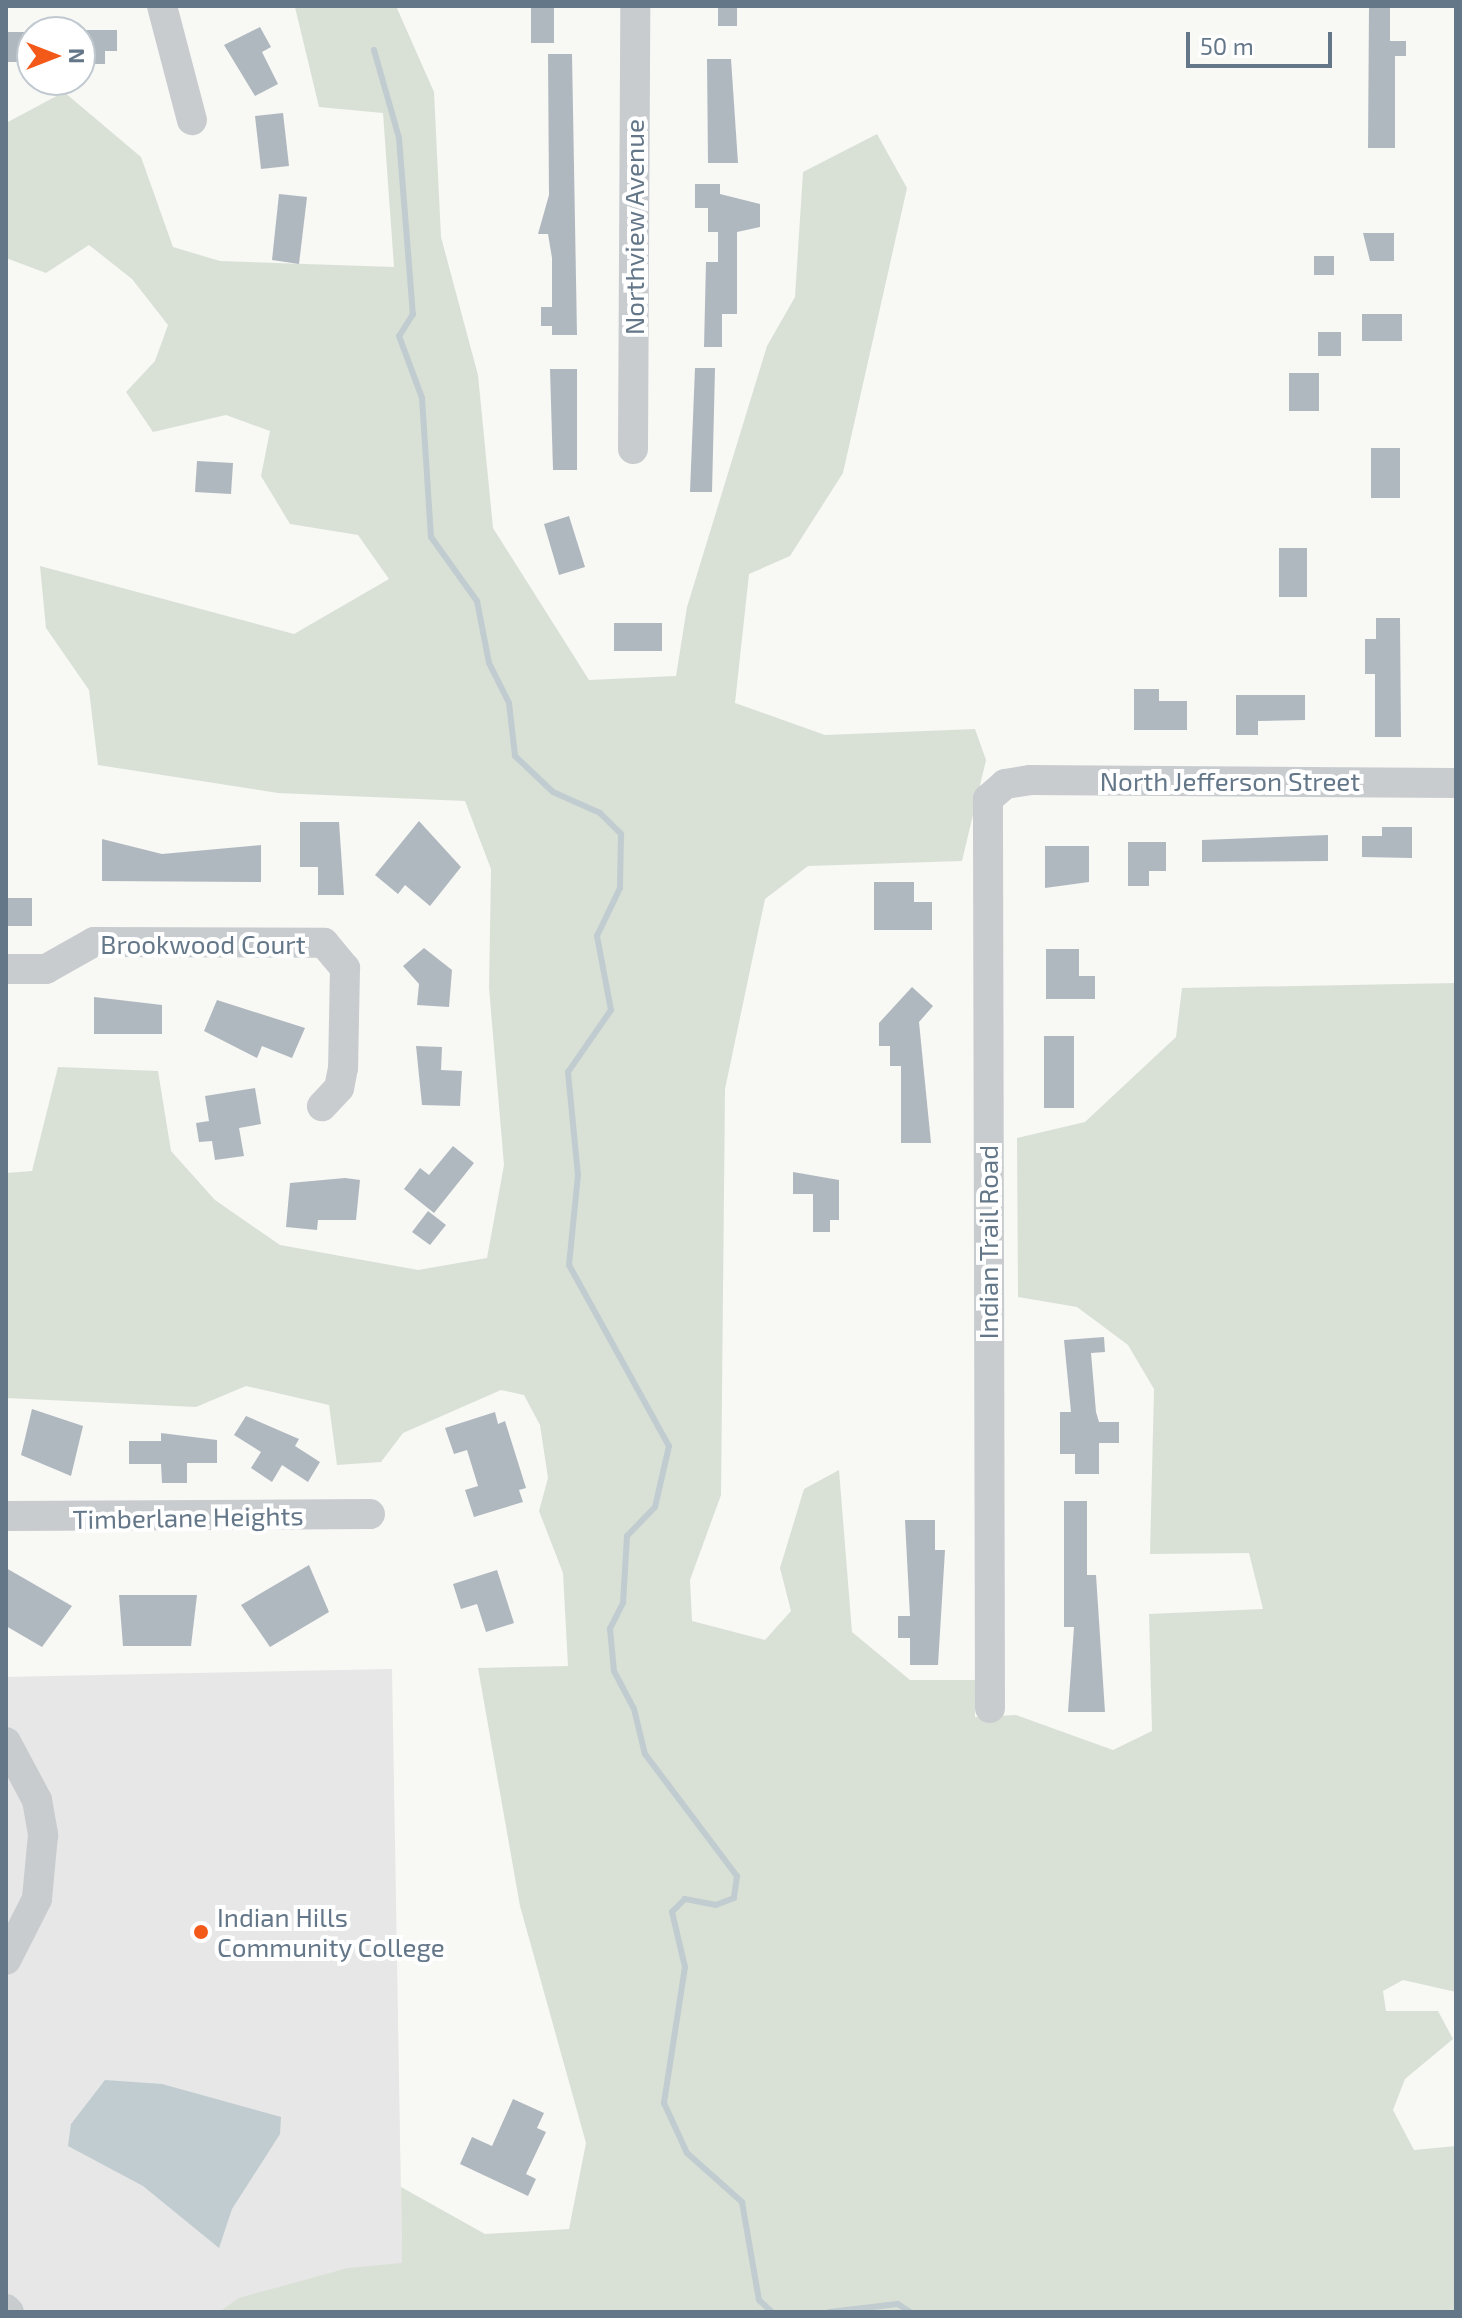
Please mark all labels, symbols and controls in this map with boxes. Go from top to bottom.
north arrow [16,16,96,96]
scale bar [1190,16,1336,66]
text: 50 m [1200,31,1254,60]
text: N [65,48,91,64]
street label: Northview Avenue [618,118,650,336]
street label: North Jefferson Street [1100,765,1360,797]
street label: Brookwood Court [100,928,306,960]
street label: Indian Trail Road [972,1144,1004,1340]
street label: Timberlane Heights [72,1499,304,1535]
place label: Indian Hills Community College [217,1901,445,1962]
marker: Indian Hills Community College [192,1923,210,1941]

